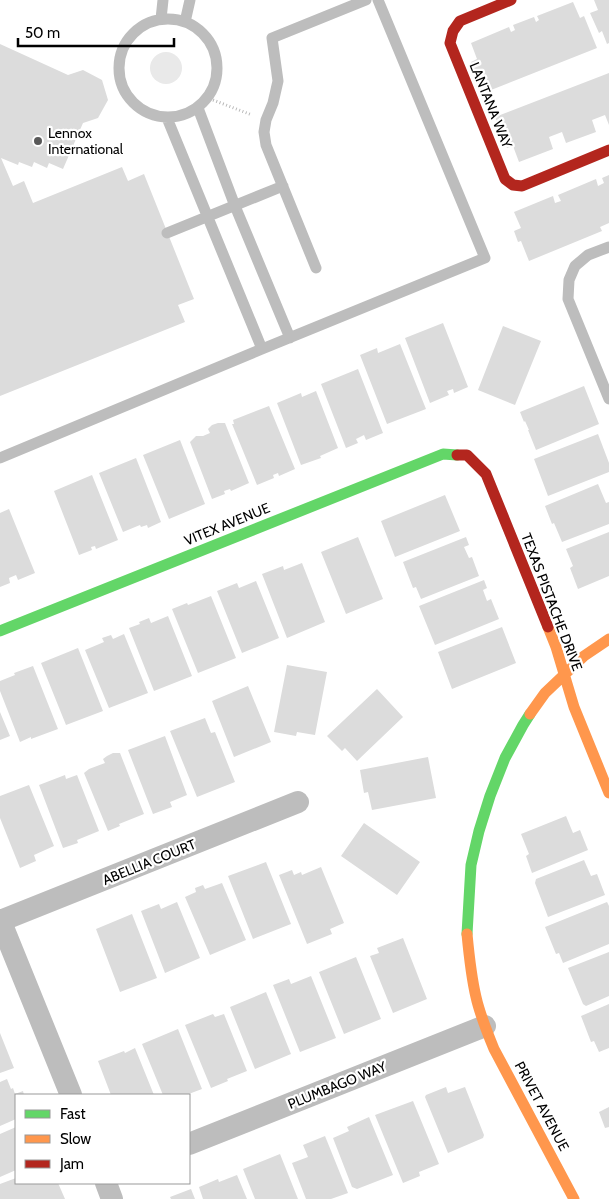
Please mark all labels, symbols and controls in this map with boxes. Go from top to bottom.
scale bar [18,15,174,47]
text: 50 m [25,24,60,42]
street label: LANTANA WAY [466,60,517,151]
place label: Lennox International [48,124,124,158]
marker: Lennox International [32,135,44,147]
street label: VITEX AVENUE [182,499,273,549]
street label: TEXAS PISTACHE DRIVE [517,530,587,674]
street label: ABELLIA COURT [100,835,199,889]
street label: PLUMBAGO WAY [285,1057,390,1113]
street label: PRIVET AVENUE [511,1058,573,1154]
legend [15,1094,190,1184]
text: Fast [60,1105,85,1123]
text: Slow [60,1130,91,1148]
text: Jam [59,1155,84,1173]

